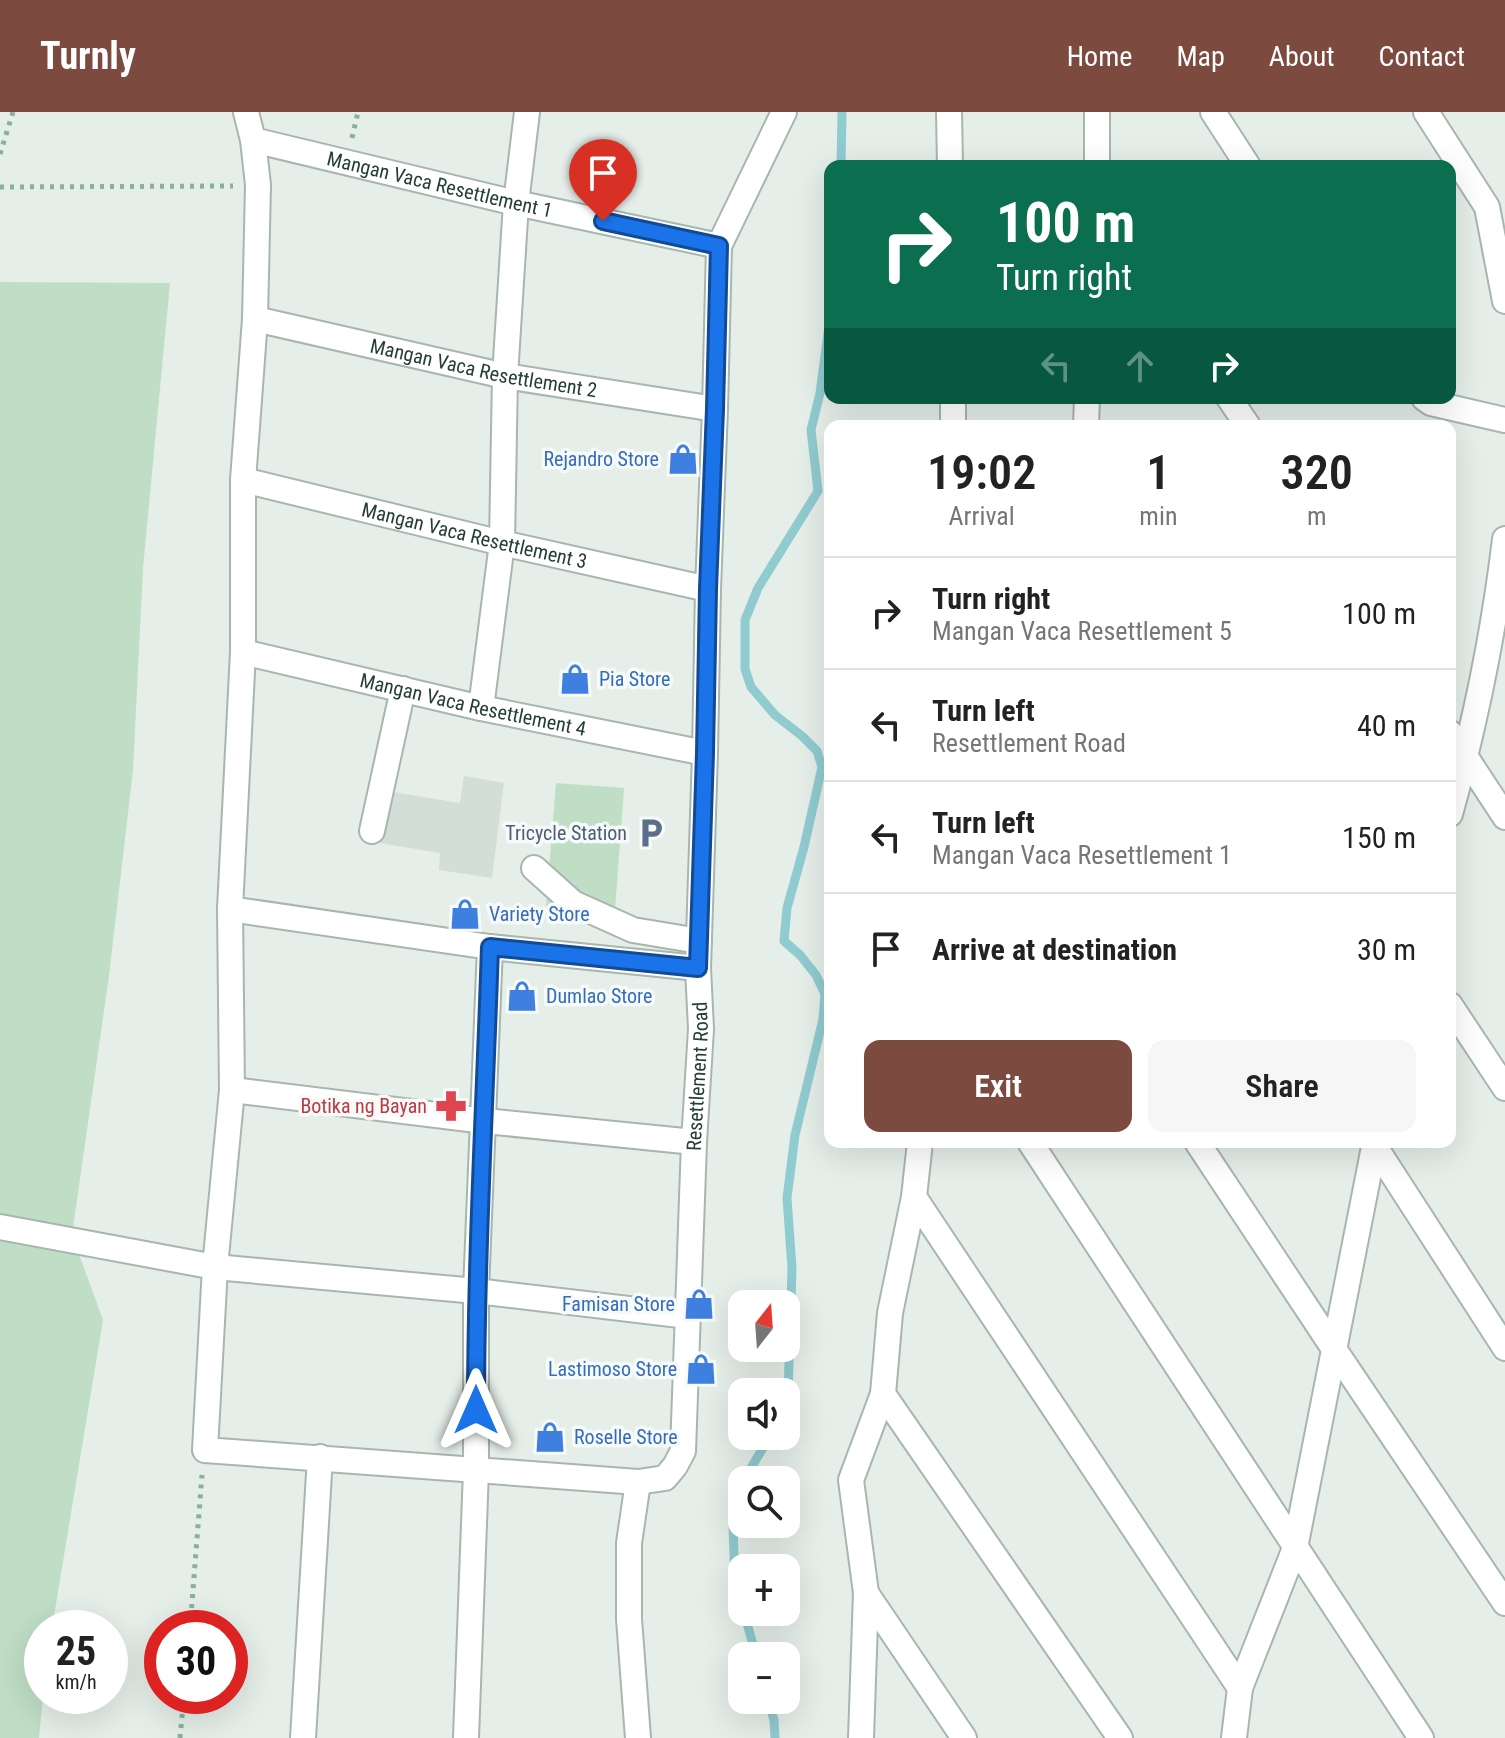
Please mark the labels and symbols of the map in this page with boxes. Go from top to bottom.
pin [569,139,637,221]
street label: Mangan Vaca Resettlement 1 [325,146,555,222]
street label: Mangan Vaca Resettlement 2 [368,334,599,402]
shop icon: Rejandro Store [666,442,700,476]
place label: Rejandro Store [543,447,659,471]
street label: Mangan Vaca Resettlement 3 [359,497,589,574]
shop icon: Pia Store [558,662,592,696]
place label: Pia Store [599,667,670,691]
street label: Mangan Vaca Resettlement 4 [358,668,588,741]
parking icon: Tricycle Station [634,816,668,850]
place label: Tricycle Station [505,821,627,845]
shop icon: Variety Store [448,897,482,931]
place label: Variety Store [489,902,590,926]
shop icon: Dumlao Store [505,979,539,1013]
place label: Dumlao Store [546,984,652,1008]
street label: Resettlement Road [682,1001,713,1151]
pharmacy icon: Botika ng Bayan [434,1089,468,1123]
place label: Botika ng Bayan [300,1094,427,1118]
shop icon: Famisan Store [682,1287,716,1321]
north arrow [728,1290,800,1362]
place label: Famisan Store [562,1292,675,1316]
shop icon: Lastimoso Store [684,1352,718,1386]
place label: Lastimoso Store [548,1357,677,1381]
position arrow [434,1368,518,1452]
shop icon: Roselle Store [533,1420,567,1454]
place label: Roselle Store [574,1425,678,1449]
speed limit sign: 30 [144,1610,248,1714]

